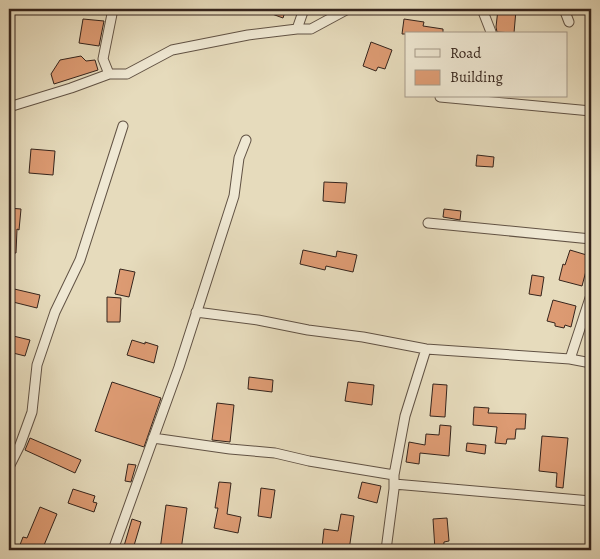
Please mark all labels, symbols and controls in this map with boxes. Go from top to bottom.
legend [405,32,568,98]
text: Road [450,43,482,63]
text: Building [450,67,503,87]

